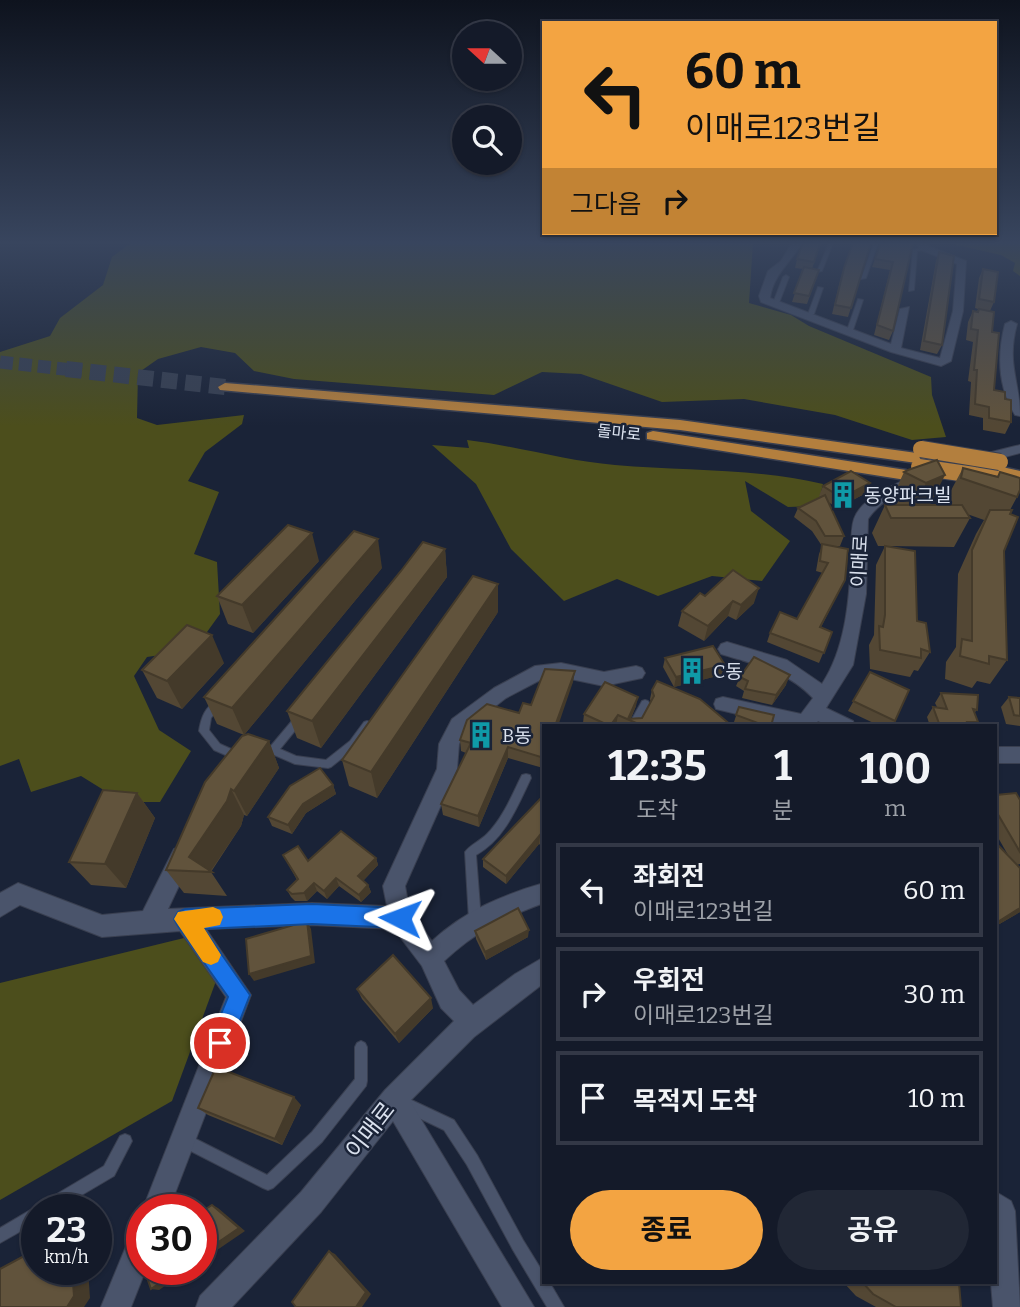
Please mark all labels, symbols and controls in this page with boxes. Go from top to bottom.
north arrow [452,21,522,91]
map controls [452,21,522,175]
text: 60 m [685,42,801,101]
icon: left [570,49,661,140]
button: search [452,105,522,175]
text: 이매로123번길 [685,109,881,147]
icon: right [656,182,694,220]
text: 그다음 [570,189,642,220]
street label: 돌마로 [596,421,642,444]
building icon: 동양파크빌 [828,480,858,510]
place label: 동양파크빌 [864,484,951,507]
street label: 이매로 [847,534,872,588]
building icon: C동 [677,656,707,686]
place label: C동 [713,660,743,683]
building icon: B동 [466,720,496,750]
place label: B동 [502,724,532,747]
text: 12:35 [608,741,707,791]
text: 1 [774,741,792,791]
text: 100 [860,744,931,794]
text: m [884,794,906,822]
text: 도착 [636,796,678,824]
text: 분 [773,796,794,824]
text: 좌회전 [633,861,705,892]
icon: left [574,871,612,909]
text: 60 m [903,875,965,906]
position arrow [363,881,437,955]
text: 이매로123번길 [633,897,774,925]
text: 우회전 [633,965,705,996]
icon: right [574,975,612,1013]
text: 30 m [904,979,965,1010]
text: 이매로123번길 [633,1001,774,1029]
pin [190,1013,250,1073]
icon: arrive [201,1024,239,1062]
icon: arrive [574,1079,612,1117]
text: 10 m [908,1083,965,1114]
text: 목적지 도착 [633,1086,757,1117]
street label: 이매로 [339,1096,401,1164]
button: 종료 [570,1190,763,1270]
button: 공유 [777,1190,969,1270]
speed limit sign: 30 [126,1194,217,1285]
text: 23 [47,1209,86,1251]
text: km/h [44,1246,89,1268]

